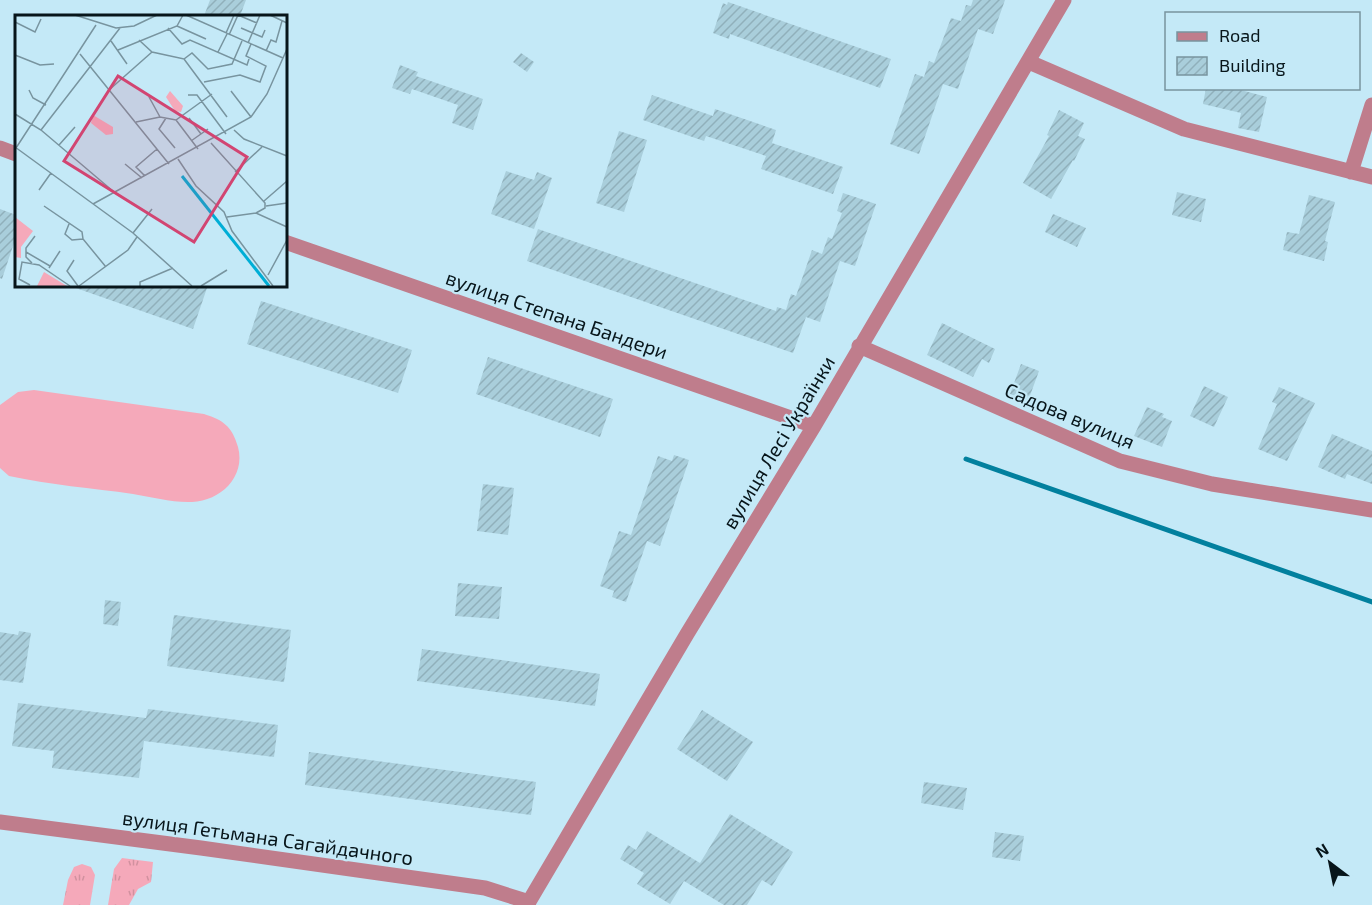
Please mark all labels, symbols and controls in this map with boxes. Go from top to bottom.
legend [1165,12,1360,90]
inset map [15,15,286,286]
text: Road [1219,24,1260,46]
text: Building [1219,54,1286,76]
street label: вулиця Степана Бандери [443,265,671,364]
street label: вулиця Лесі Українки [717,351,840,533]
street label: Садова вулиця [1001,377,1139,454]
street label: вулиця Гетьмана Сагайдачного [121,805,415,870]
north arrow [1300,833,1360,893]
text: N [1312,839,1332,861]

